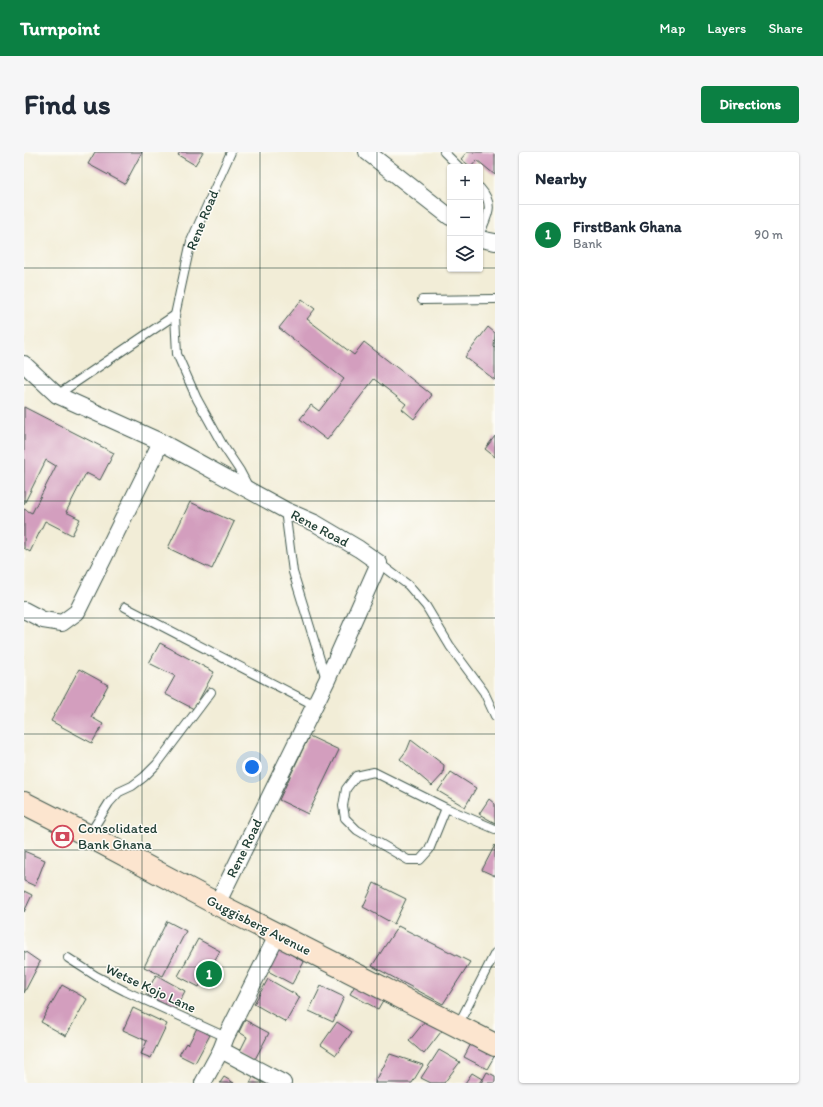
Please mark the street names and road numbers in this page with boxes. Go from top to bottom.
street label: Rene Road [183,187,222,253]
street label: Rene Road [288,506,352,551]
street label: Rene Road [223,816,266,880]
street label: Guggisberg Avenue [204,892,314,959]
street label: Wetse Kojo Lane [103,960,199,1017]

